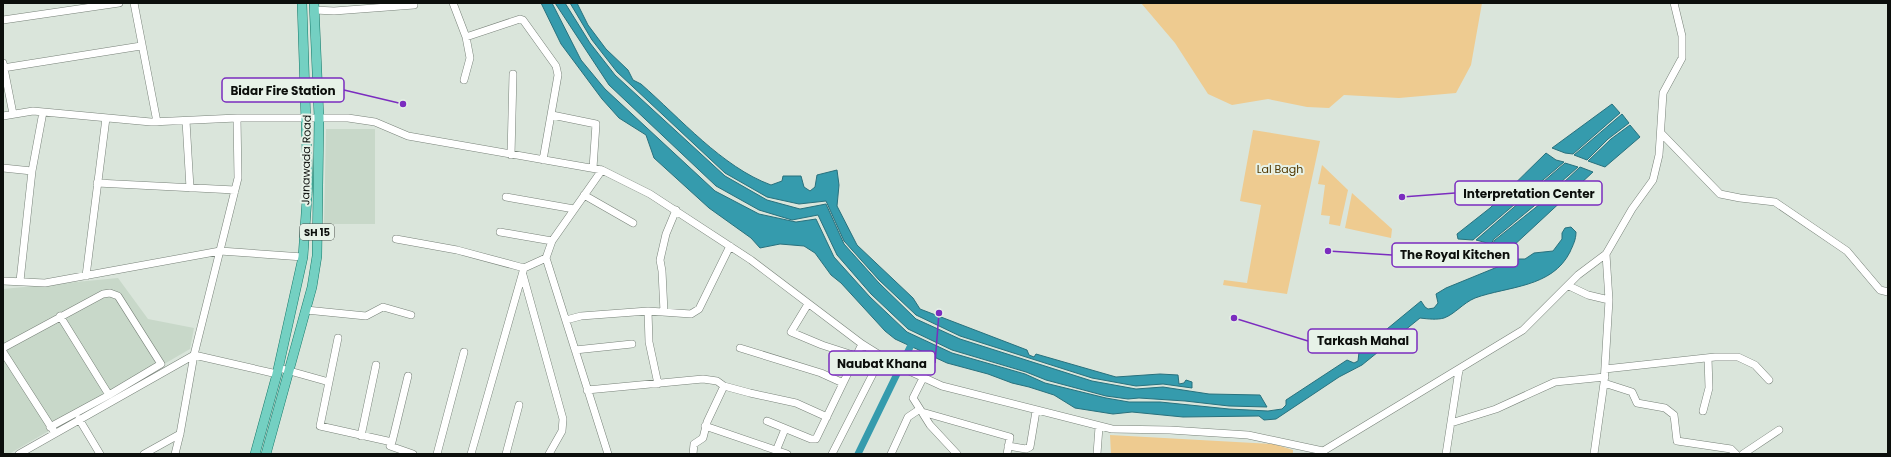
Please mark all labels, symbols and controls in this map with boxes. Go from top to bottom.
callout: Bidar Fire Station [222,78,344,102]
text: Bidar Fire Station [230,82,336,99]
street label: Janawada Road [297,115,315,205]
park label: Lal Bagh [1257,161,1303,177]
callout: Interpretation Center [1455,181,1602,205]
text: Interpretation Center [1463,185,1595,202]
road number: SH 15 [300,224,334,240]
callout: The Royal Kitchen [1392,243,1518,267]
text: The Royal Kitchen [1400,246,1510,263]
callout: Tarkash Mahal [1308,329,1417,353]
text: Tarkash Mahal [1317,332,1409,349]
callout: Naubat Khana [829,351,935,375]
text: Naubat Khana [837,355,927,372]

